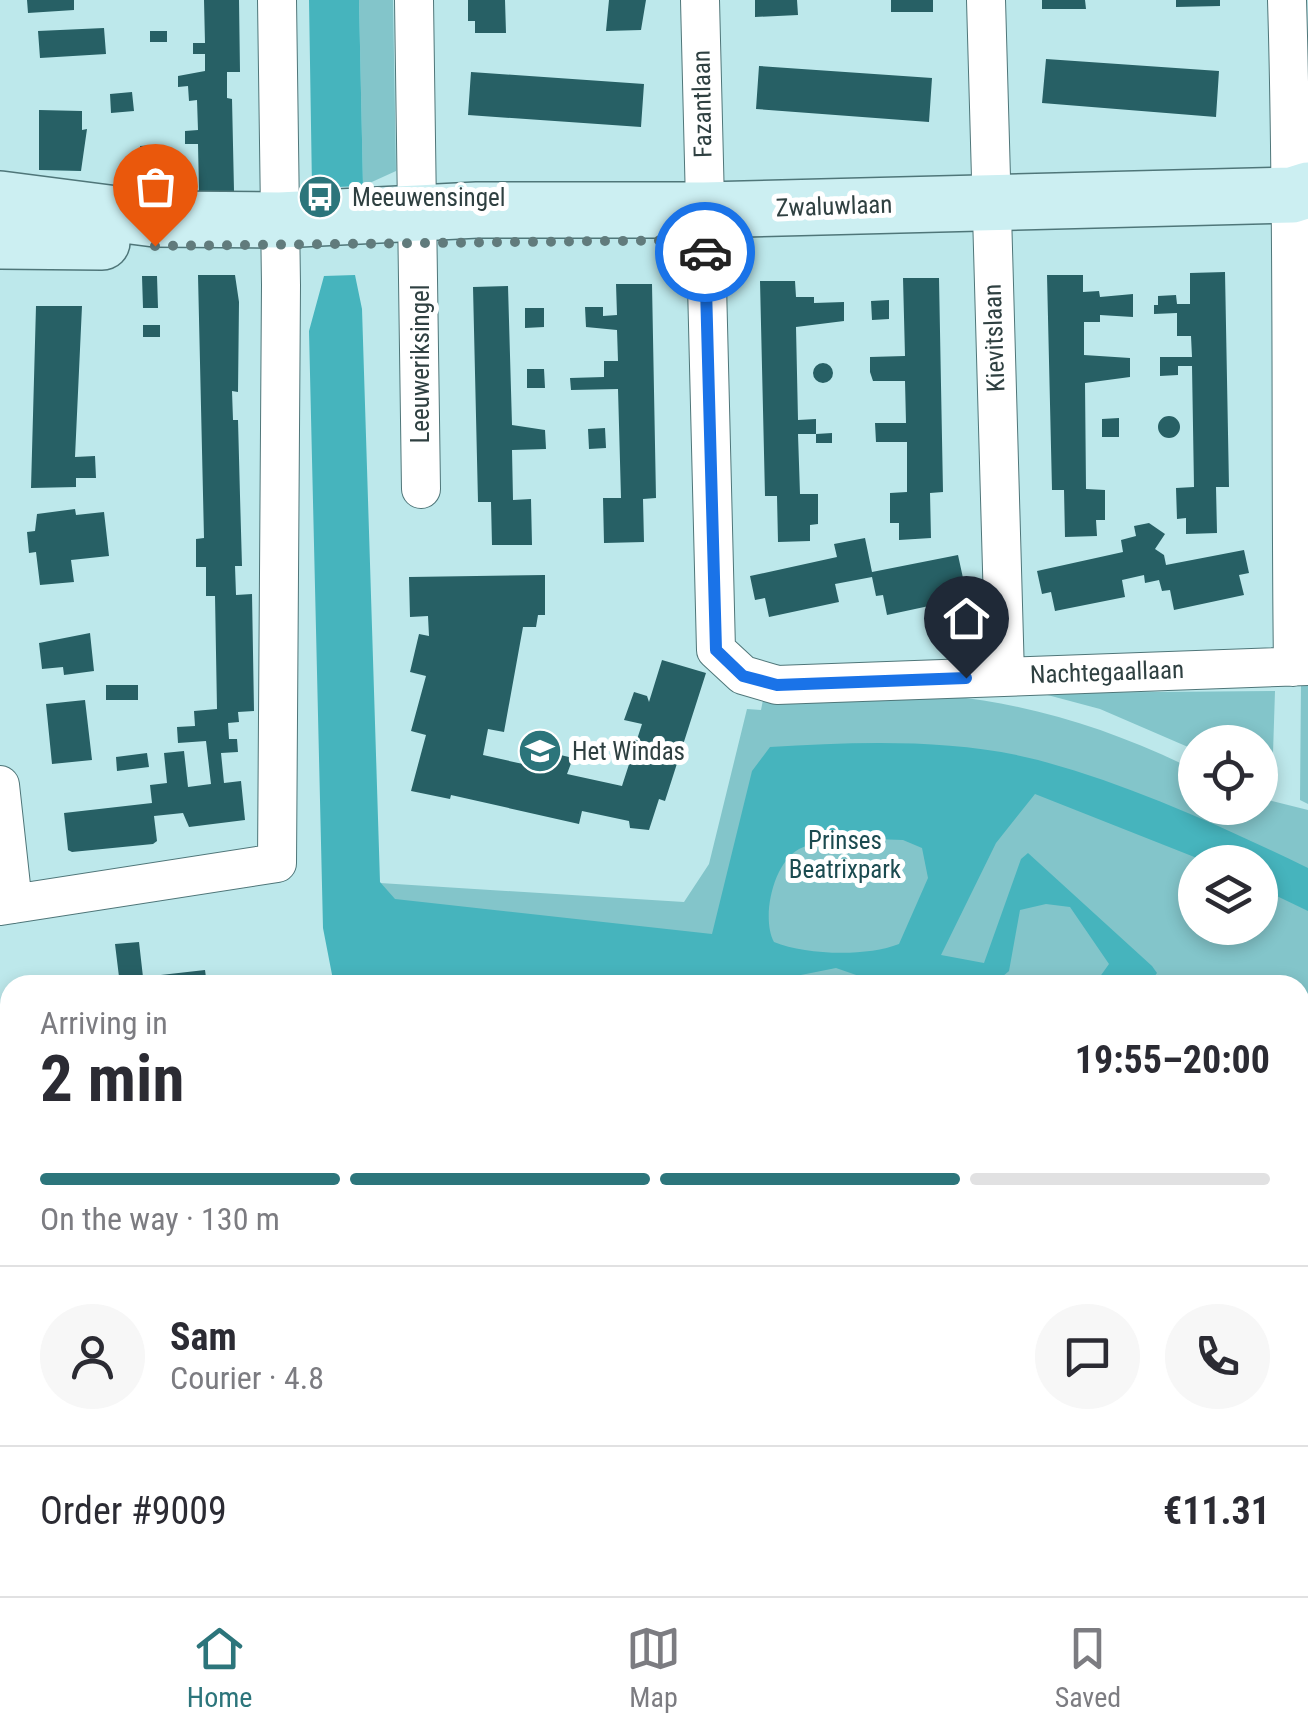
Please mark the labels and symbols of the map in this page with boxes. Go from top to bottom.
street label: Fazantlaan [687,50,717,158]
pin [113,144,198,247]
bus stop icon: Meeuwensingel [297,174,343,220]
place label: Meeuwensingel [352,183,506,212]
street label: Zwaluwlaan [775,189,893,223]
courier [655,202,755,302]
street label: Leeuweriksingel [406,284,435,444]
street label: Kievitslaan [978,284,1010,392]
pin [924,576,1009,679]
street label: Nachtegaallaan [1030,655,1184,689]
school or university icon: Het Windas [517,728,563,774]
place label: Het Windas [572,737,685,766]
park label: Prinses Beatrixpark [789,826,902,884]

